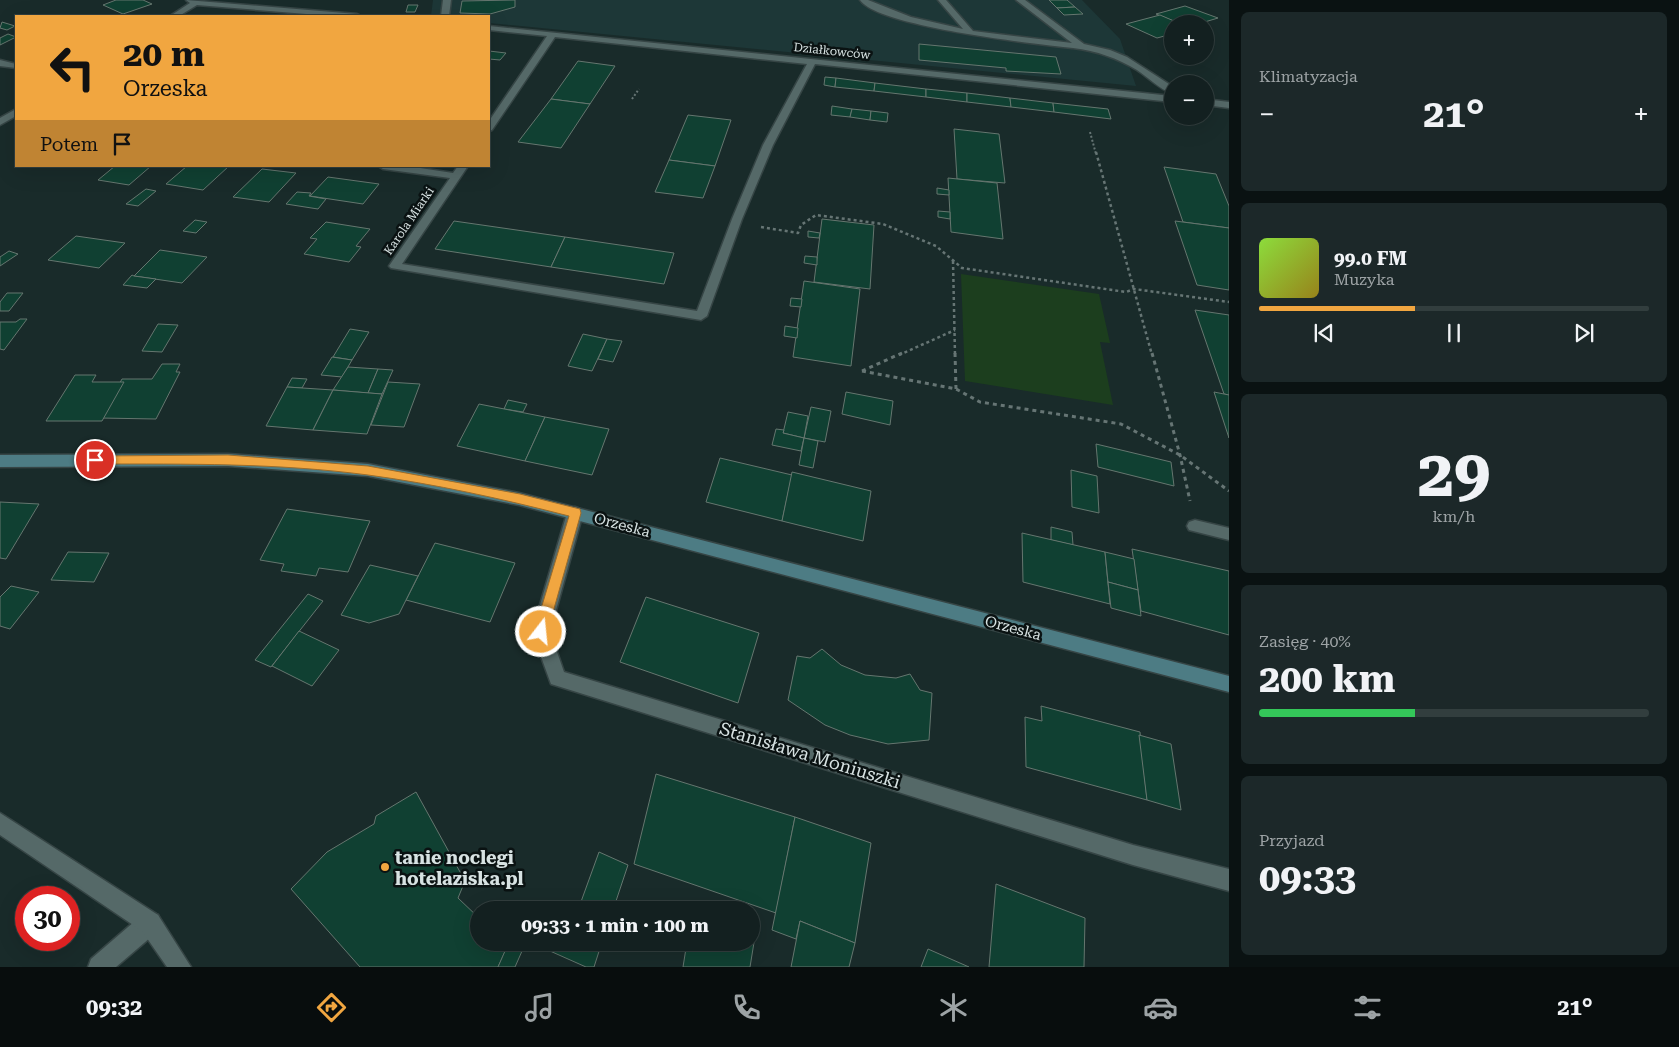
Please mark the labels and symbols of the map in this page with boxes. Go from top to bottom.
street label: Działkowców [793,40,871,62]
street label: Karola Miarki [381,184,437,258]
pin [74,439,116,481]
street label: Orzeska [592,509,652,541]
position arrow [514,605,566,657]
street label: Orzeska [983,612,1043,644]
street label: Stanisława Moniuszki [717,717,903,793]
place label: tanie noclegi hotelaziska.pl [395,847,524,889]
marker: tanie noclegi hotelaziska.pl [379,861,391,873]
speed limit sign: 30 [15,886,80,951]

